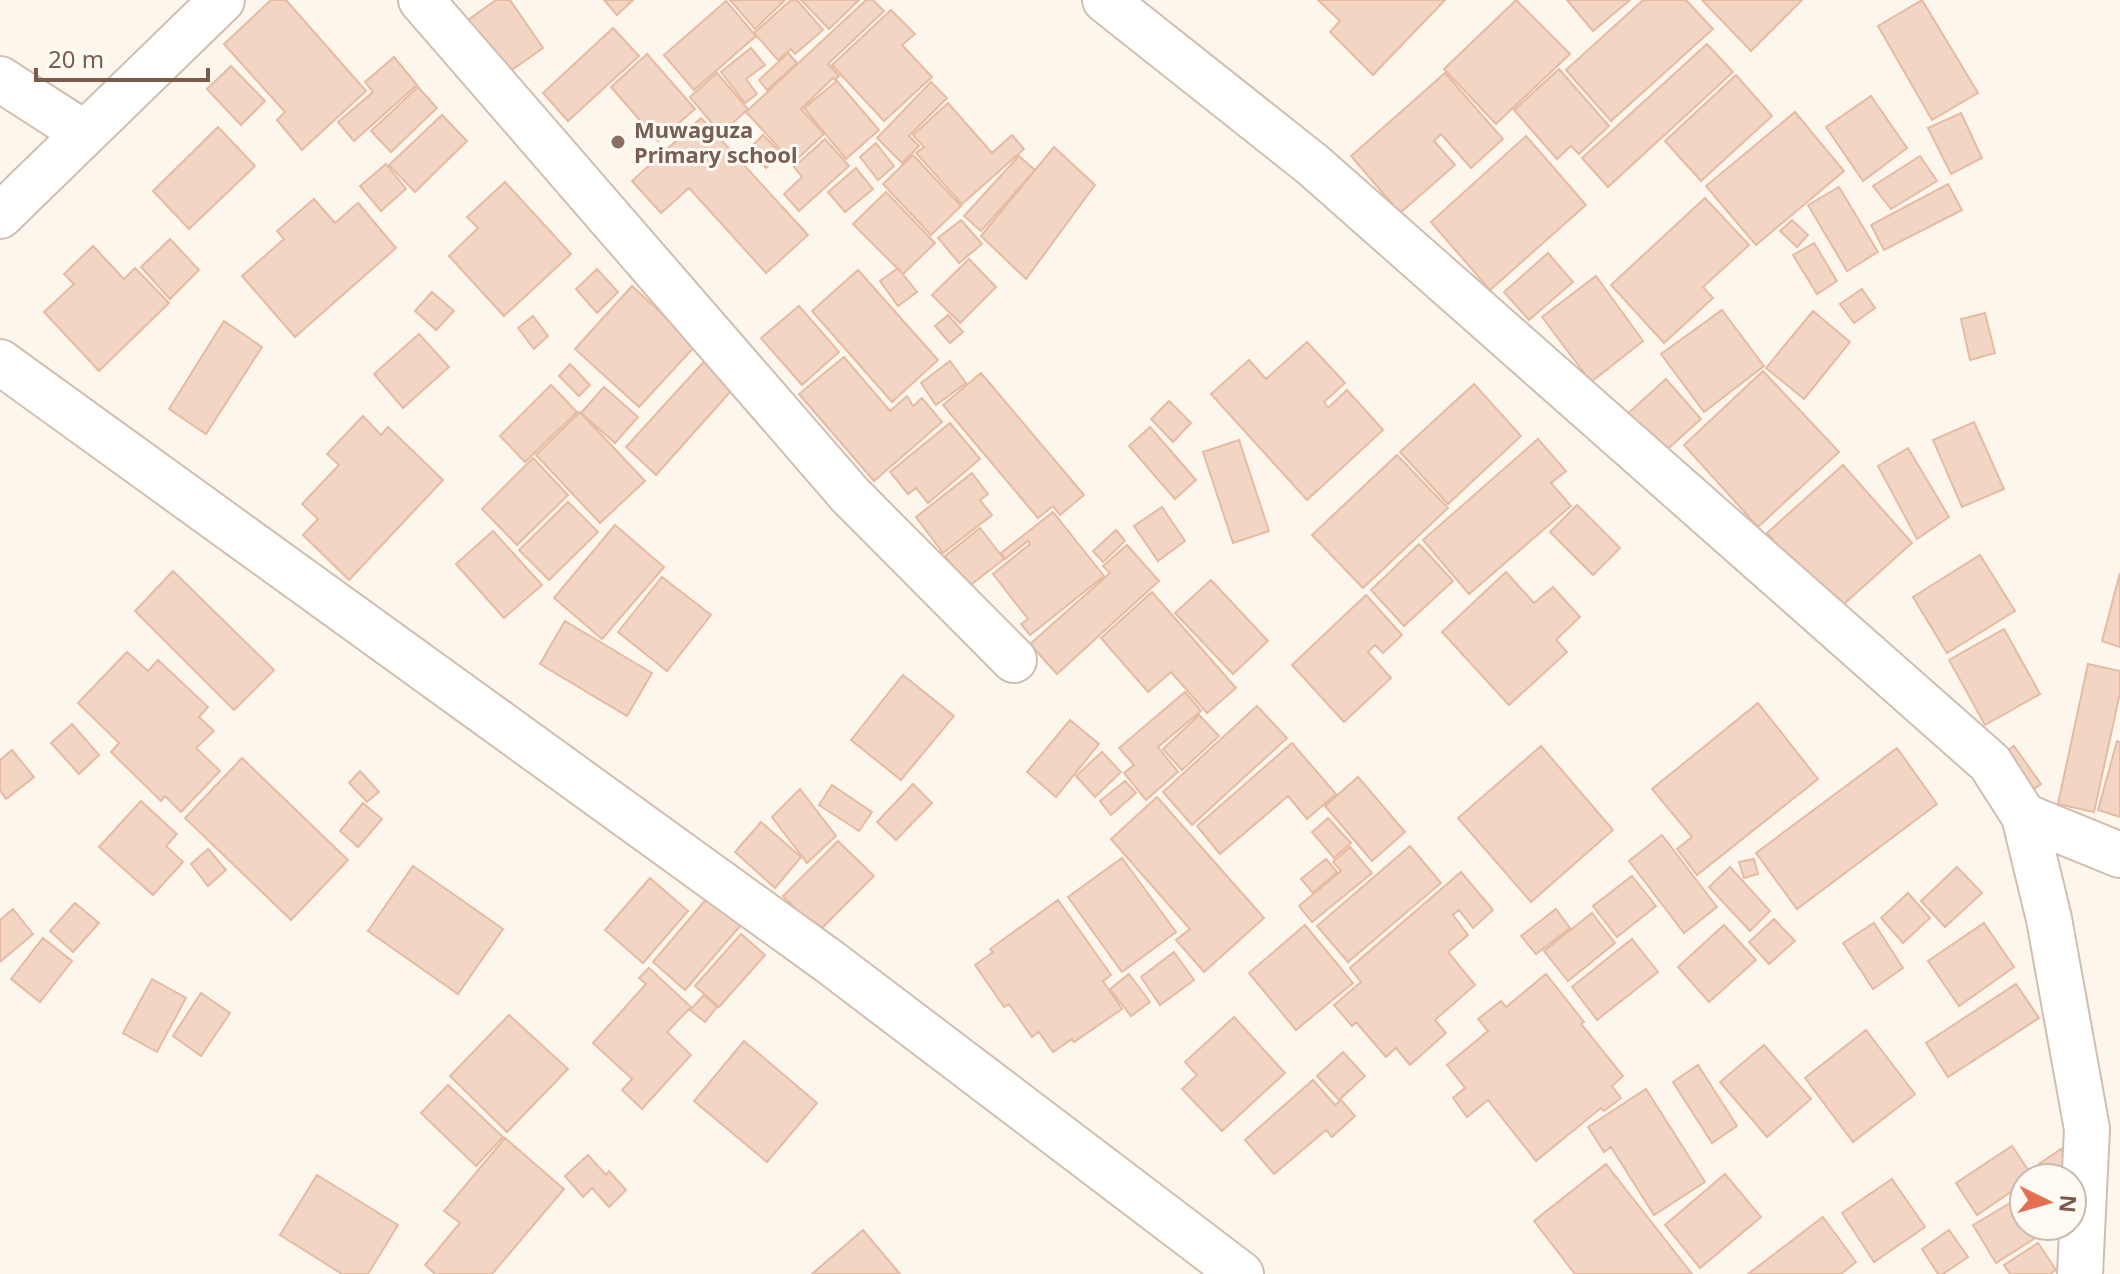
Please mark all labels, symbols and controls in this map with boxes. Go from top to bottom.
scale bar [36,32,208,82]
text: 20 m [48,42,104,75]
place label: Muwaguza Primary school [634,114,798,169]
marker: Muwaguza Primary school [609,133,627,151]
north arrow [2008,1162,2088,1242]
text: N [2053,1194,2085,1214]

